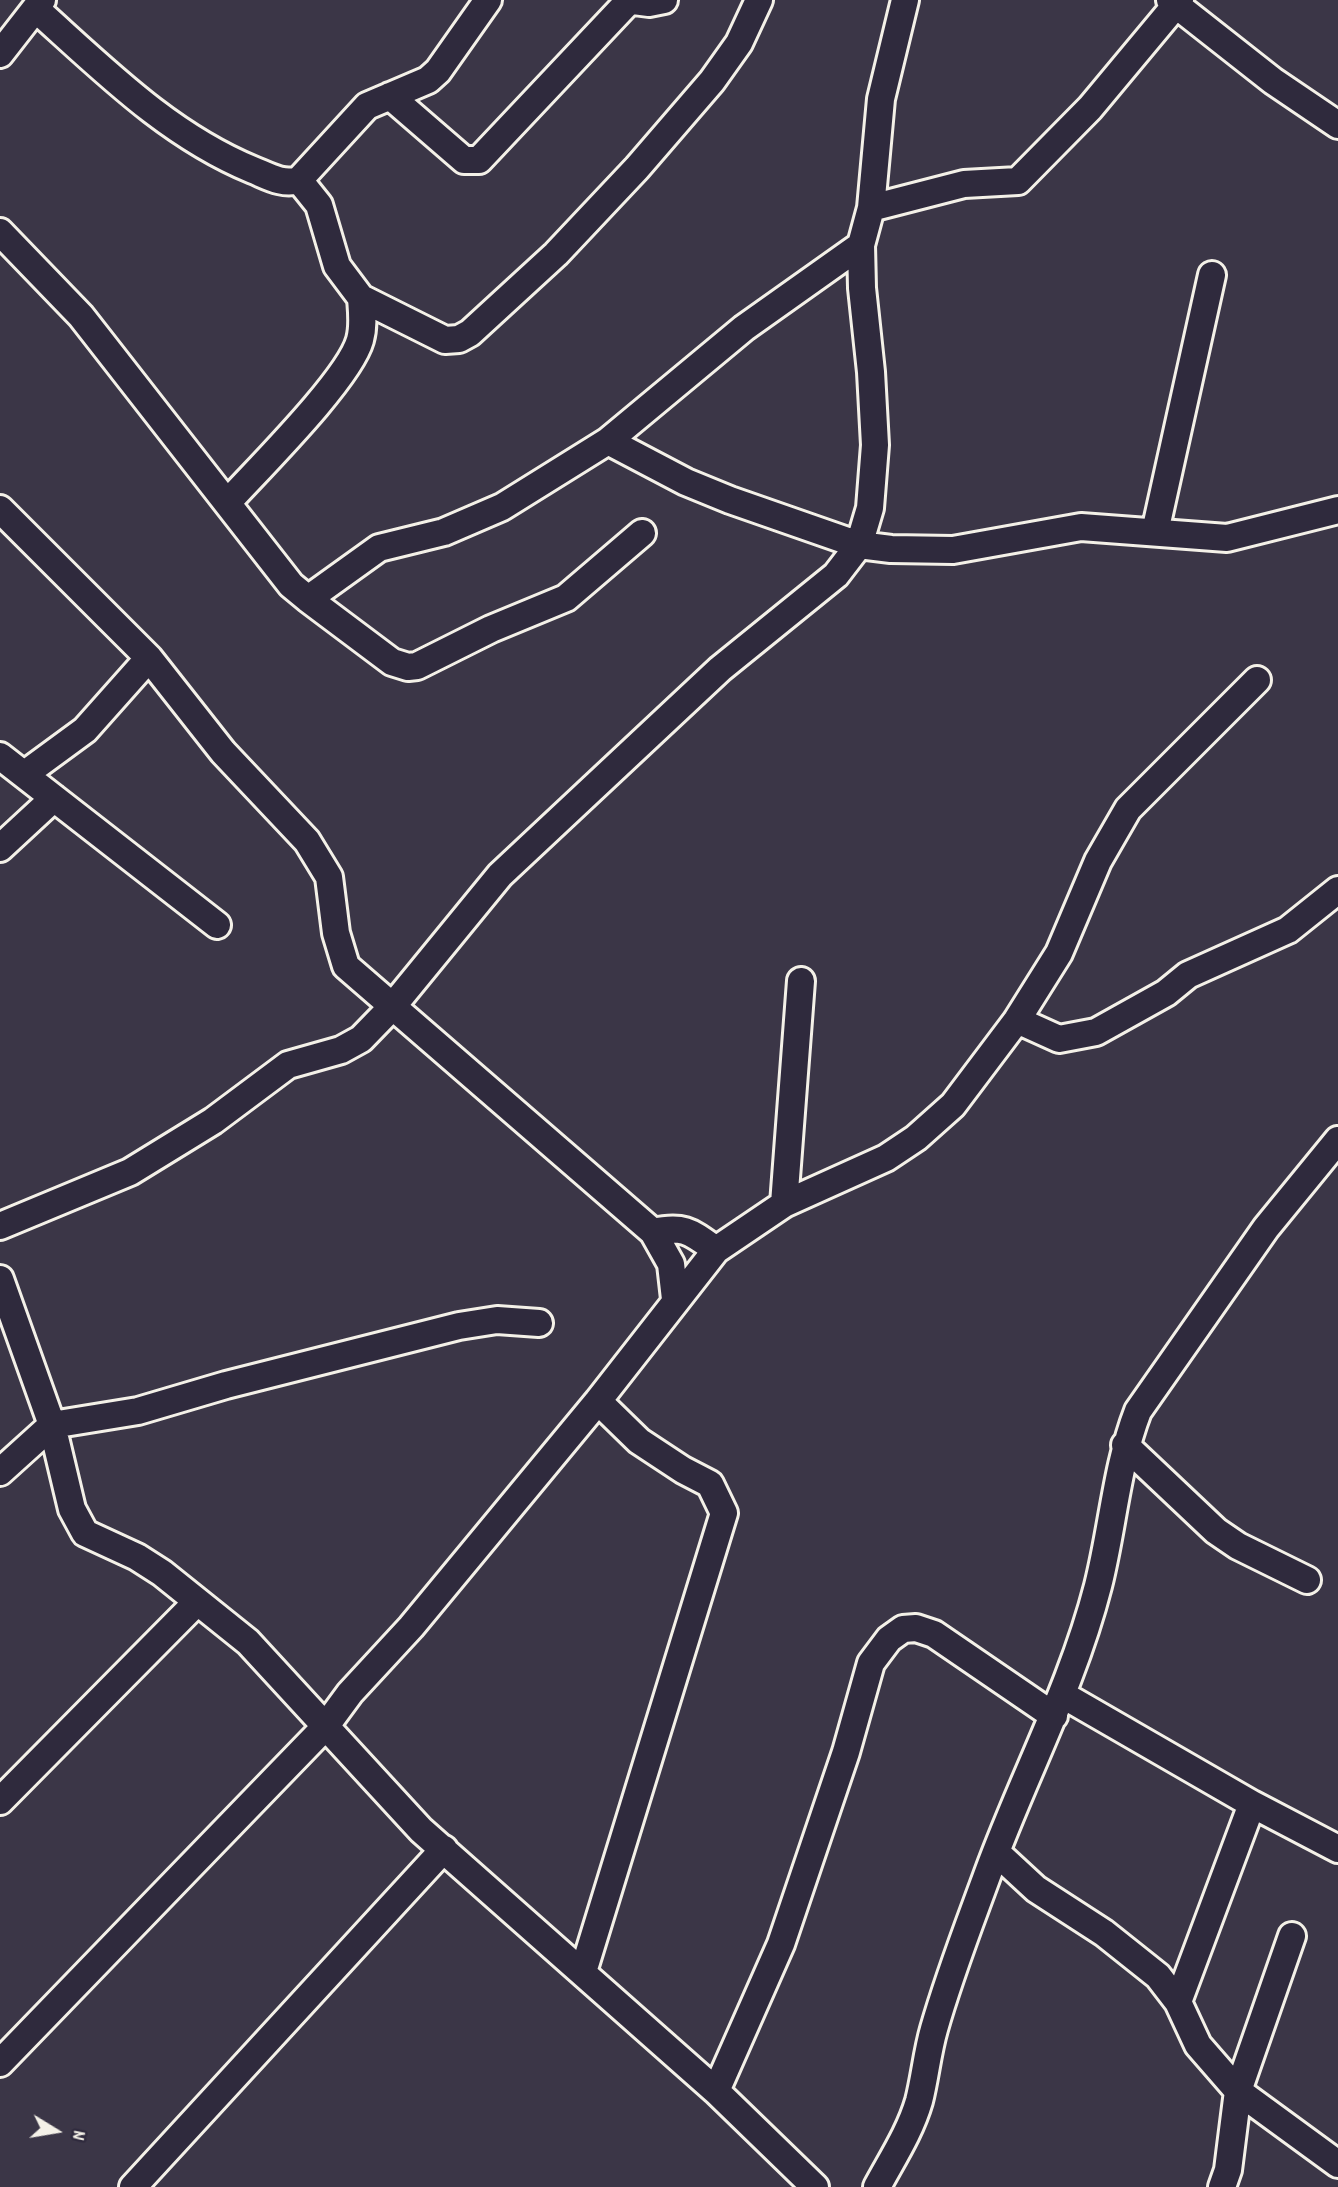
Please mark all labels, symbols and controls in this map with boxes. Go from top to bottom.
north arrow [21,2096,91,2166]
text: N [63,2128,91,2142]

